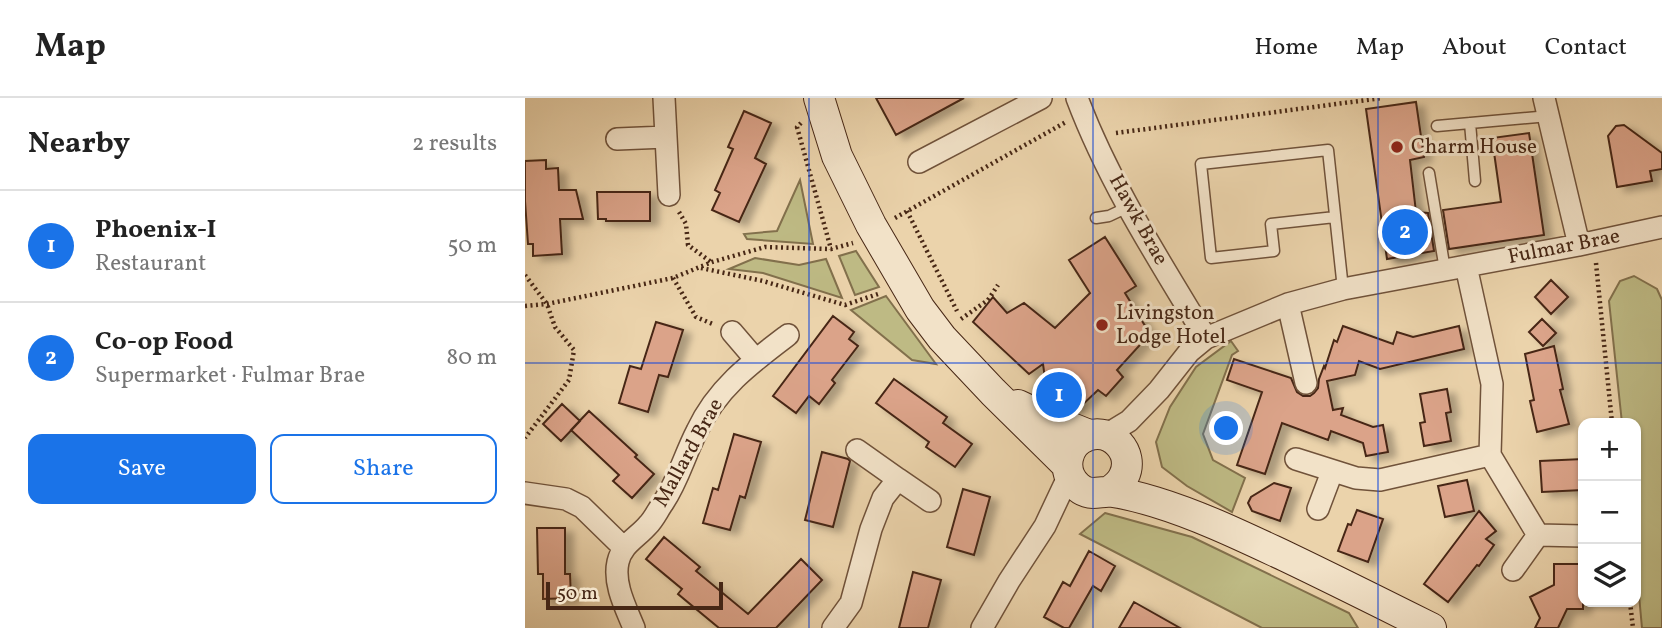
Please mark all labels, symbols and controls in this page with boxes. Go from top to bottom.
text: Map [35,25,106,71]
text: Home [1254,31,1318,65]
text: Map [1356,31,1404,65]
text: About [1442,31,1507,65]
text: Contact [1545,31,1627,65]
text: Nearby [28,123,130,165]
text: 2 results [412,128,497,160]
place label: Charm House [1411,133,1537,162]
marker: Charm House [1389,139,1405,155]
street label: Hawk Brae [1101,169,1175,271]
pin: 2 [1382,206,1428,258]
text: Phoenix-I [95,212,217,248]
street label: Fulmar Brae [1505,222,1623,272]
text: 1 [46,230,56,262]
text: 50 m [448,230,497,262]
text: Restaurant [95,248,206,280]
place label: Livingston Lodge Hotel [1116,299,1226,352]
marker: Livingston Lodge Hotel [1094,317,1110,333]
text: Co-op Food [95,324,233,360]
text: 2 [45,342,57,374]
text: 80 m [447,342,497,374]
text: Supermarket · Fulmar Brae [95,360,365,392]
pin: 1 [1036,369,1082,421]
street label: Mallard Brae [647,393,731,513]
your location [1209,411,1243,445]
map controls [1578,418,1641,607]
button: + [1578,418,1641,481]
button: Save [28,434,256,504]
button: Share [270,434,497,504]
button: − [1578,481,1641,544]
button: layers [1578,544,1641,607]
scale bar [546,579,723,611]
text: 50 m [557,581,598,607]

